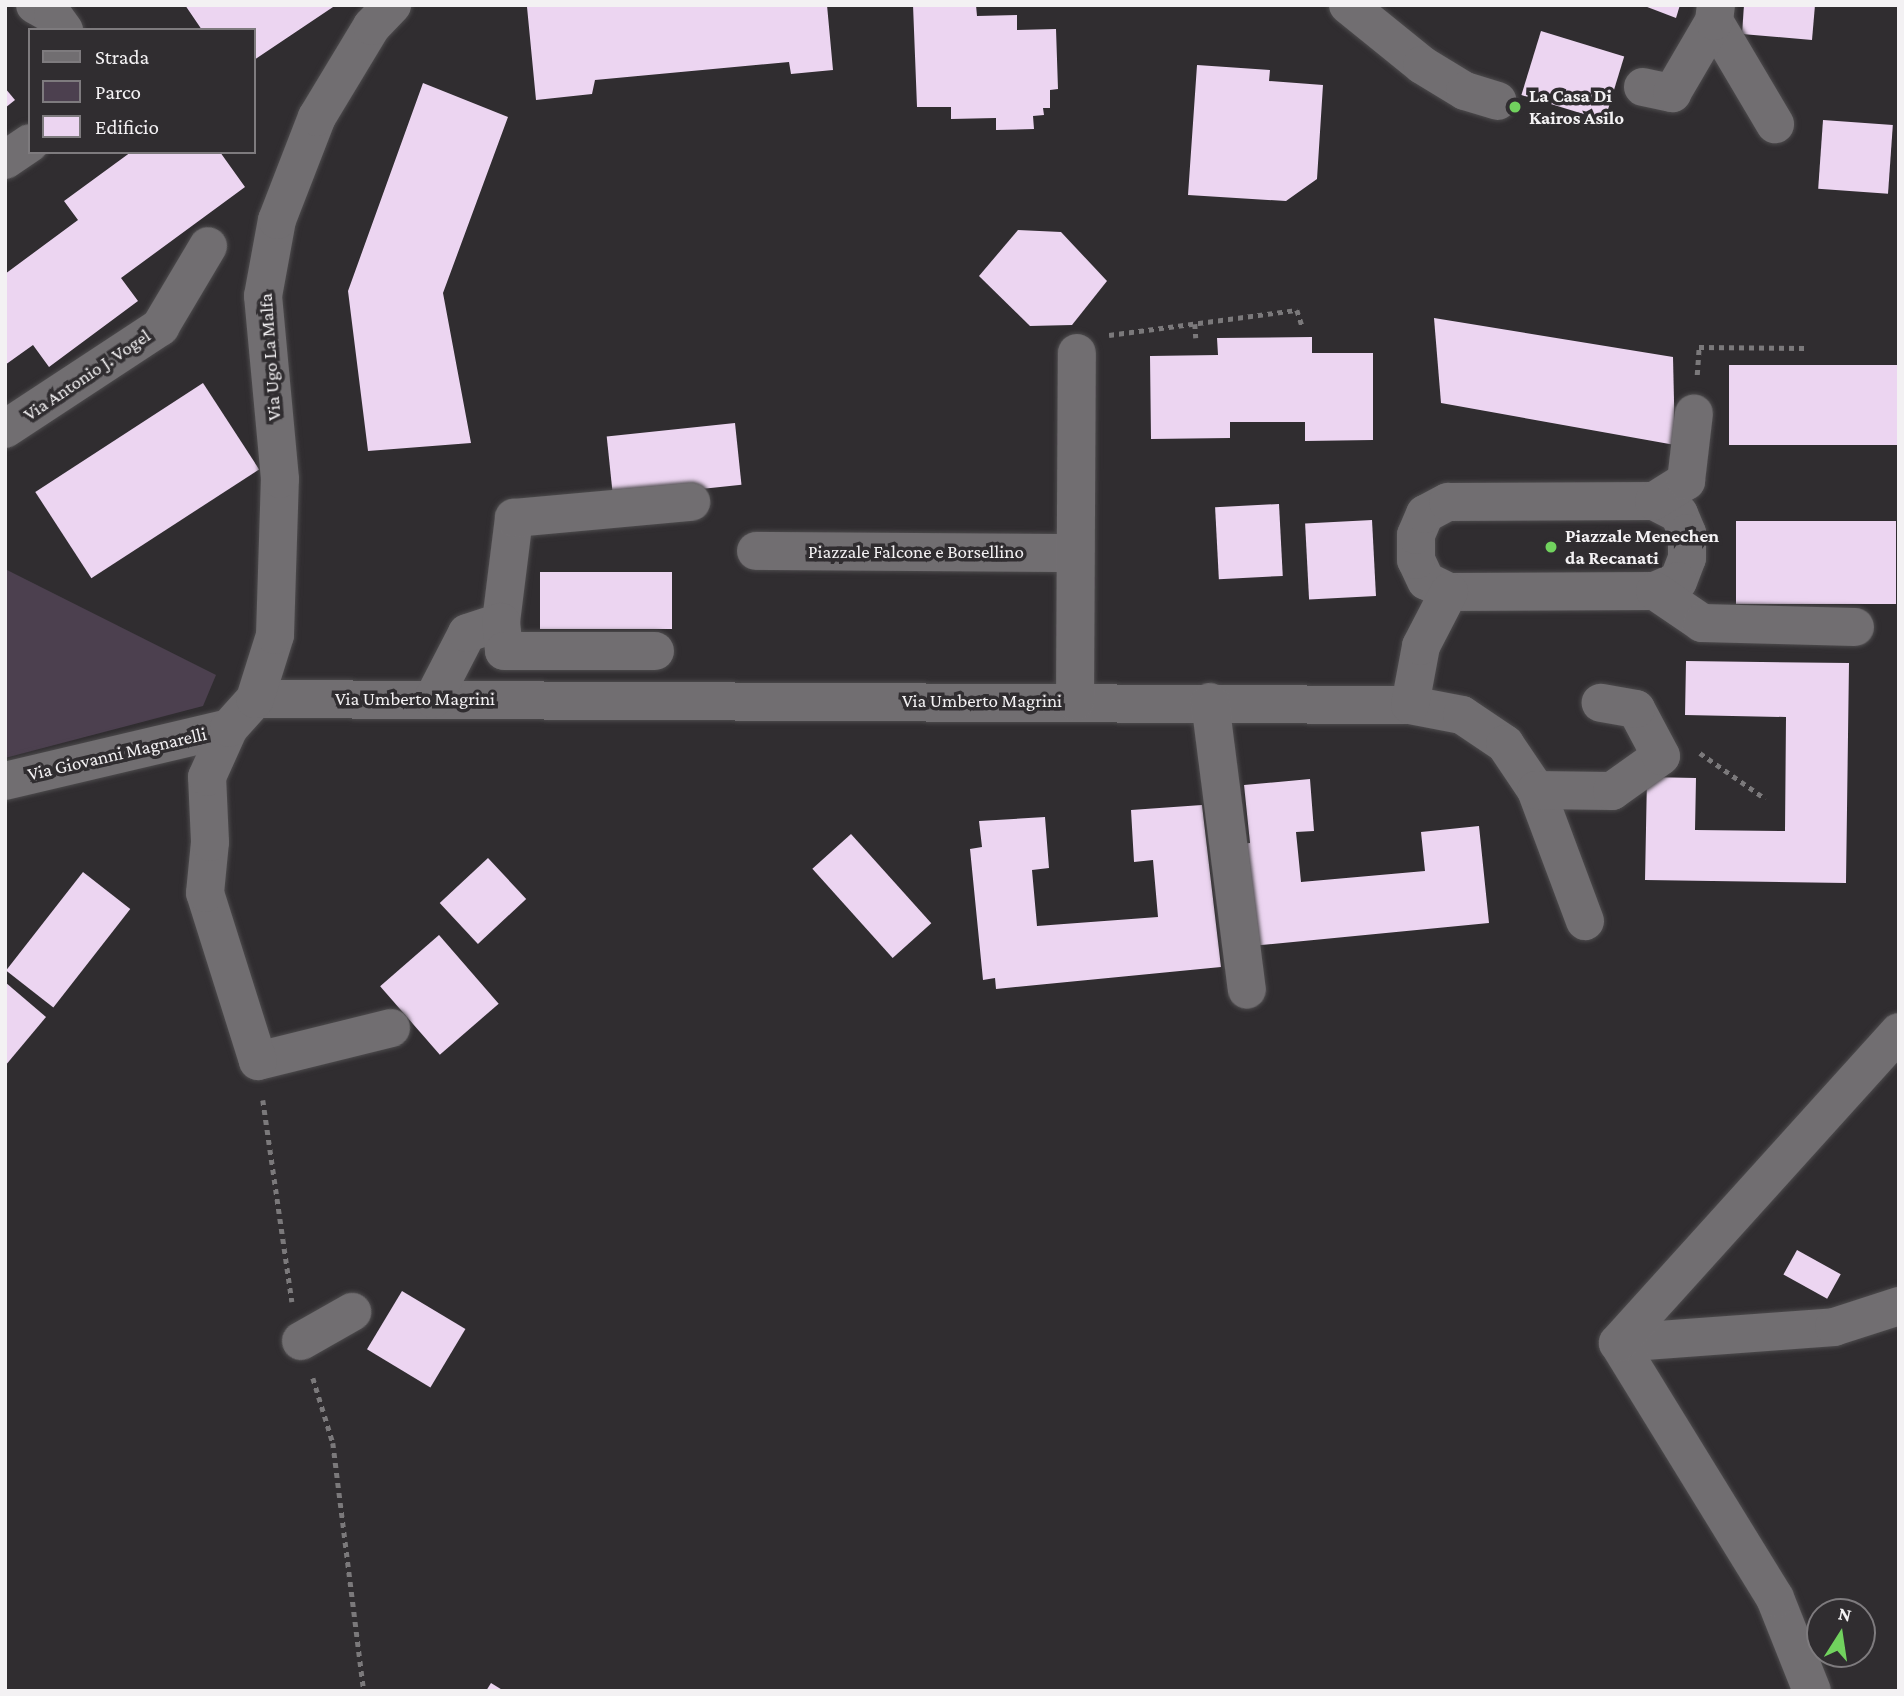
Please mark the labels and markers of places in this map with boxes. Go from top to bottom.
place label: La Casa Di Kairos Asilo [1529,85,1624,129]
marker: La Casa Di Kairos Asilo [1507,99,1523,115]
place label: Piazzale Menechen da Recanati [1565,525,1719,569]
marker: Piazzale Menechen da Recanati [1543,539,1559,555]

